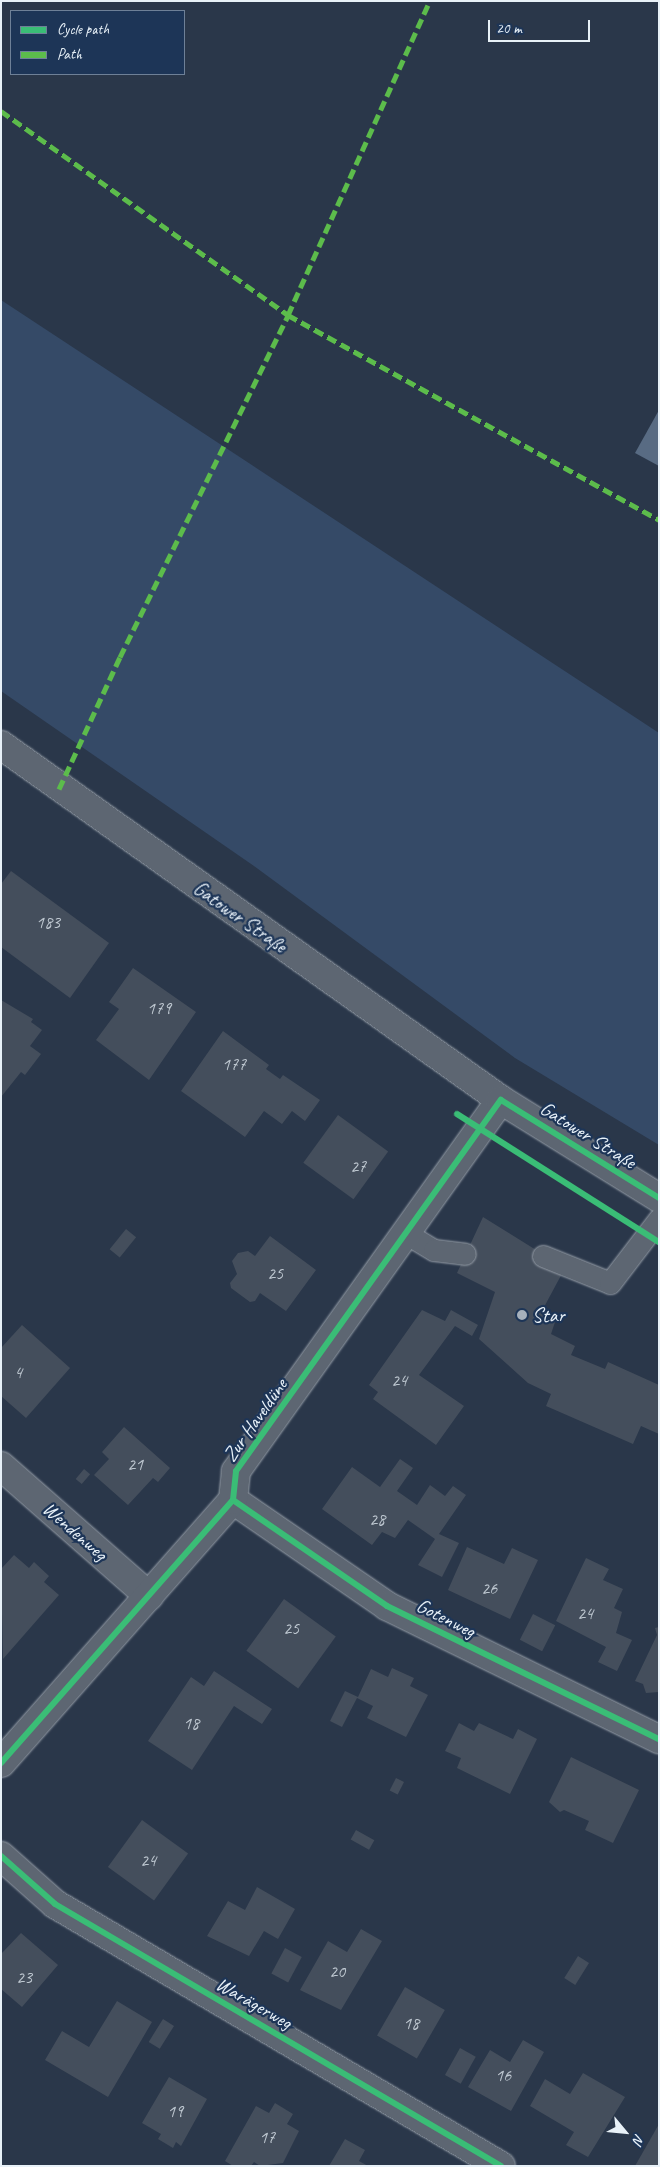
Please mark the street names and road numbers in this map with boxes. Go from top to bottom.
street label: Gatower Straße [189,876,291,958]
street label: Gatower Straße [536,1096,640,1174]
street label: Zur Haveldüne [218,1374,292,1466]
street label: Wendenweg [38,1497,112,1565]
street label: Gotenweg [413,1593,479,1643]
street label: Warägerweg [212,1972,296,2034]

